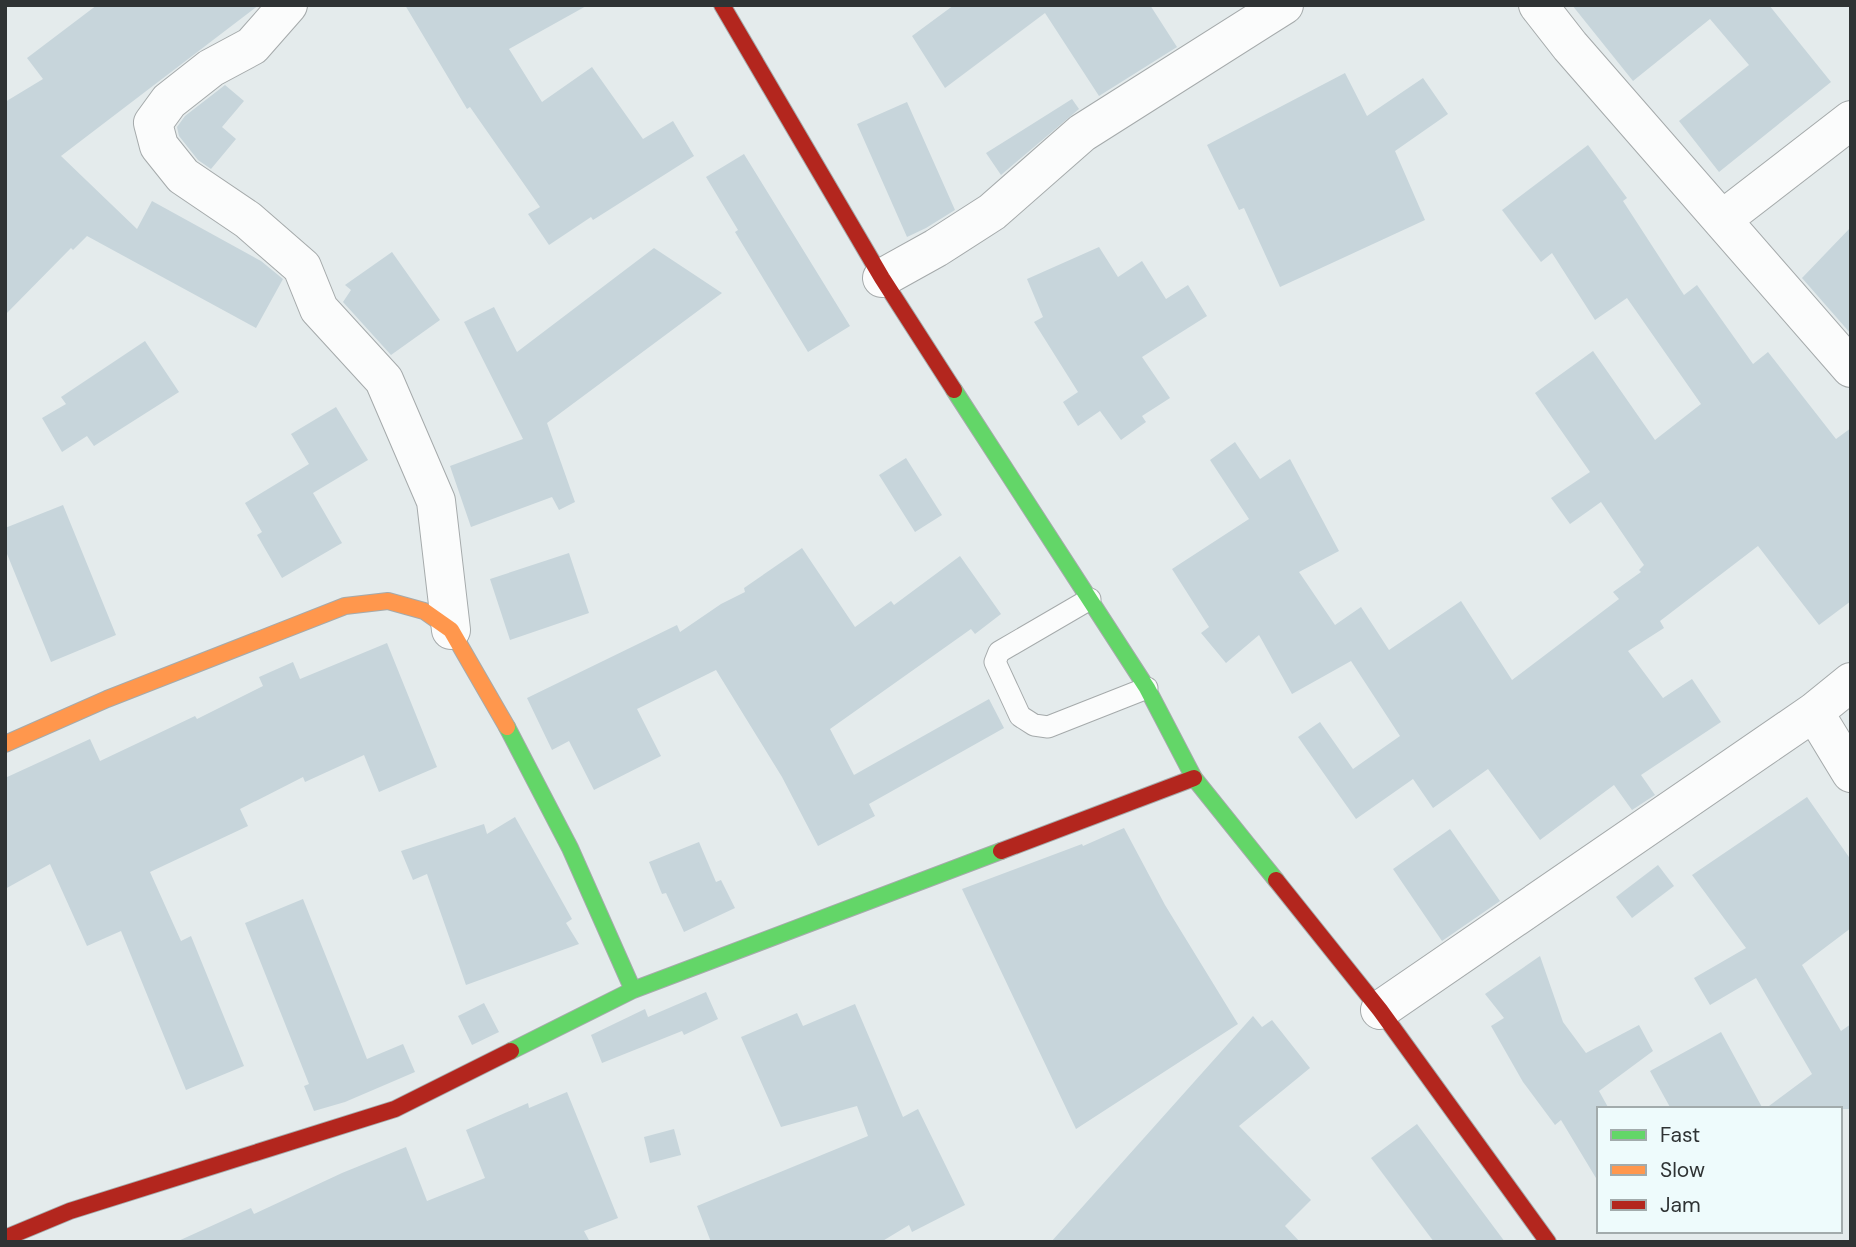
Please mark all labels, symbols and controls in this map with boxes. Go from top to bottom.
legend [1597,1107,1842,1233]
text: Fast [1660,1121,1700,1149]
text: Slow [1660,1156,1705,1184]
text: Jam [1660,1191,1701,1219]

